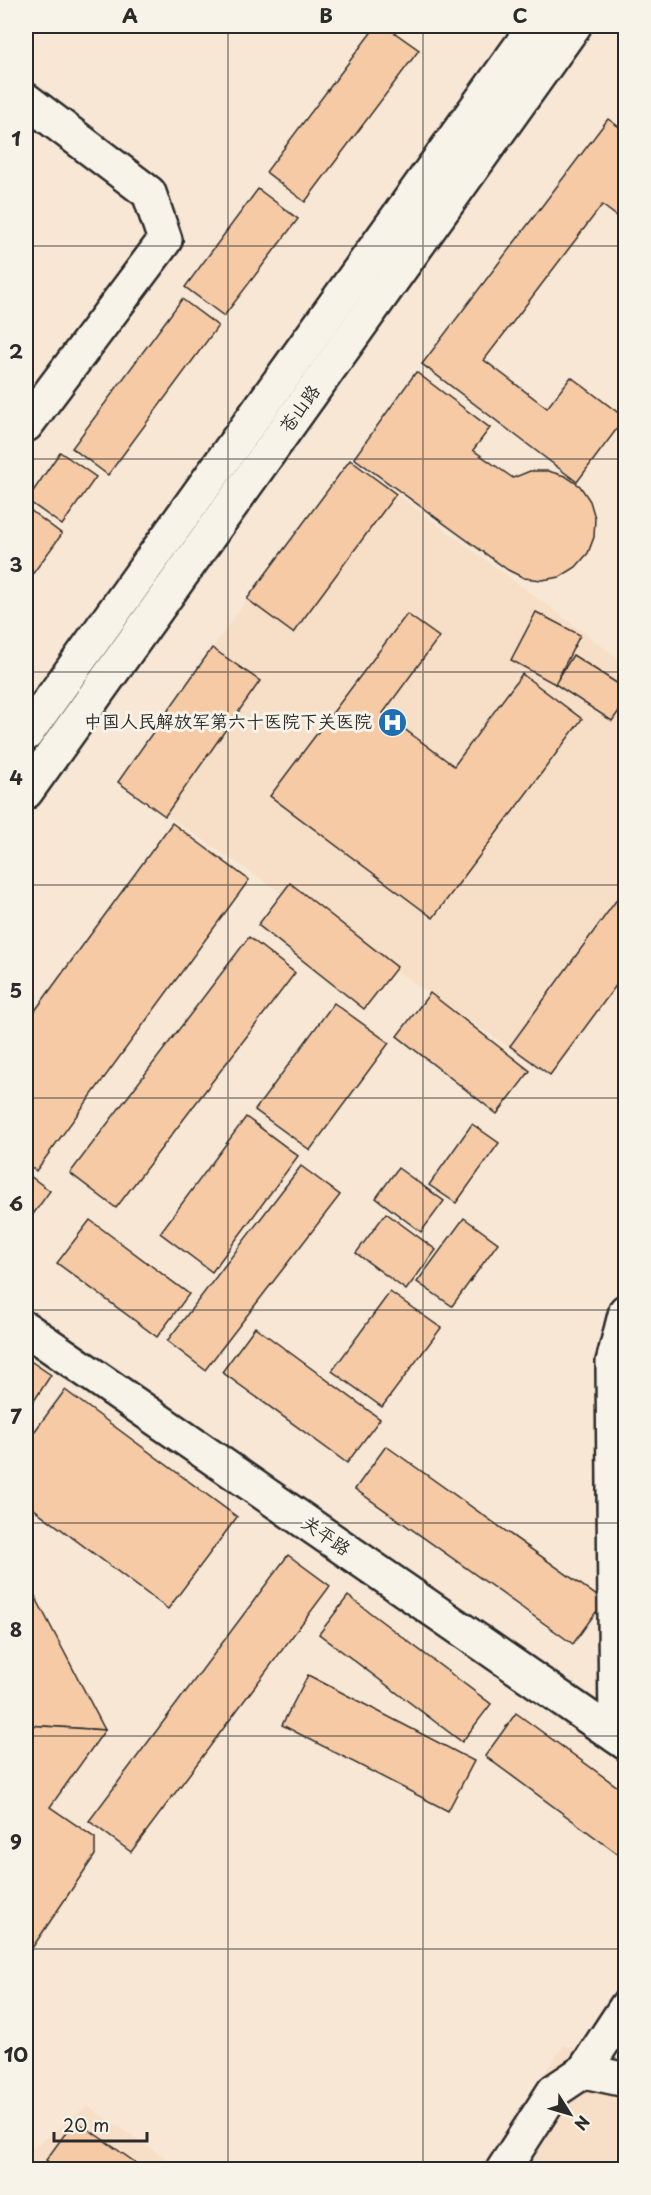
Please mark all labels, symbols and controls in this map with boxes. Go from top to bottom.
text: A [122,0,138,30]
text: B [319,0,333,30]
text: C [512,0,528,30]
text: 1 [11,123,21,153]
text: 2 [9,336,23,366]
street label: 苍山路 [272,378,326,438]
text: 3 [9,549,23,579]
hospital icon: 中国人民解放军第六十医院下关医院 [377,706,409,738]
place label: 中国人民解放军第六十医院下关医院 [84,707,372,734]
text: 4 [9,762,23,792]
text: 5 [10,975,22,1005]
text: 6 [9,1188,23,1218]
text: 7 [10,1401,22,1431]
street label: 关平路 [297,1508,357,1561]
text: 8 [10,1614,22,1644]
text: 9 [10,1826,22,1856]
text: 10 [4,2039,28,2069]
north arrow [540,2084,600,2144]
scale bar [54,2105,147,2143]
text: 20 m [63,2111,109,2138]
text: N [569,2111,596,2136]

